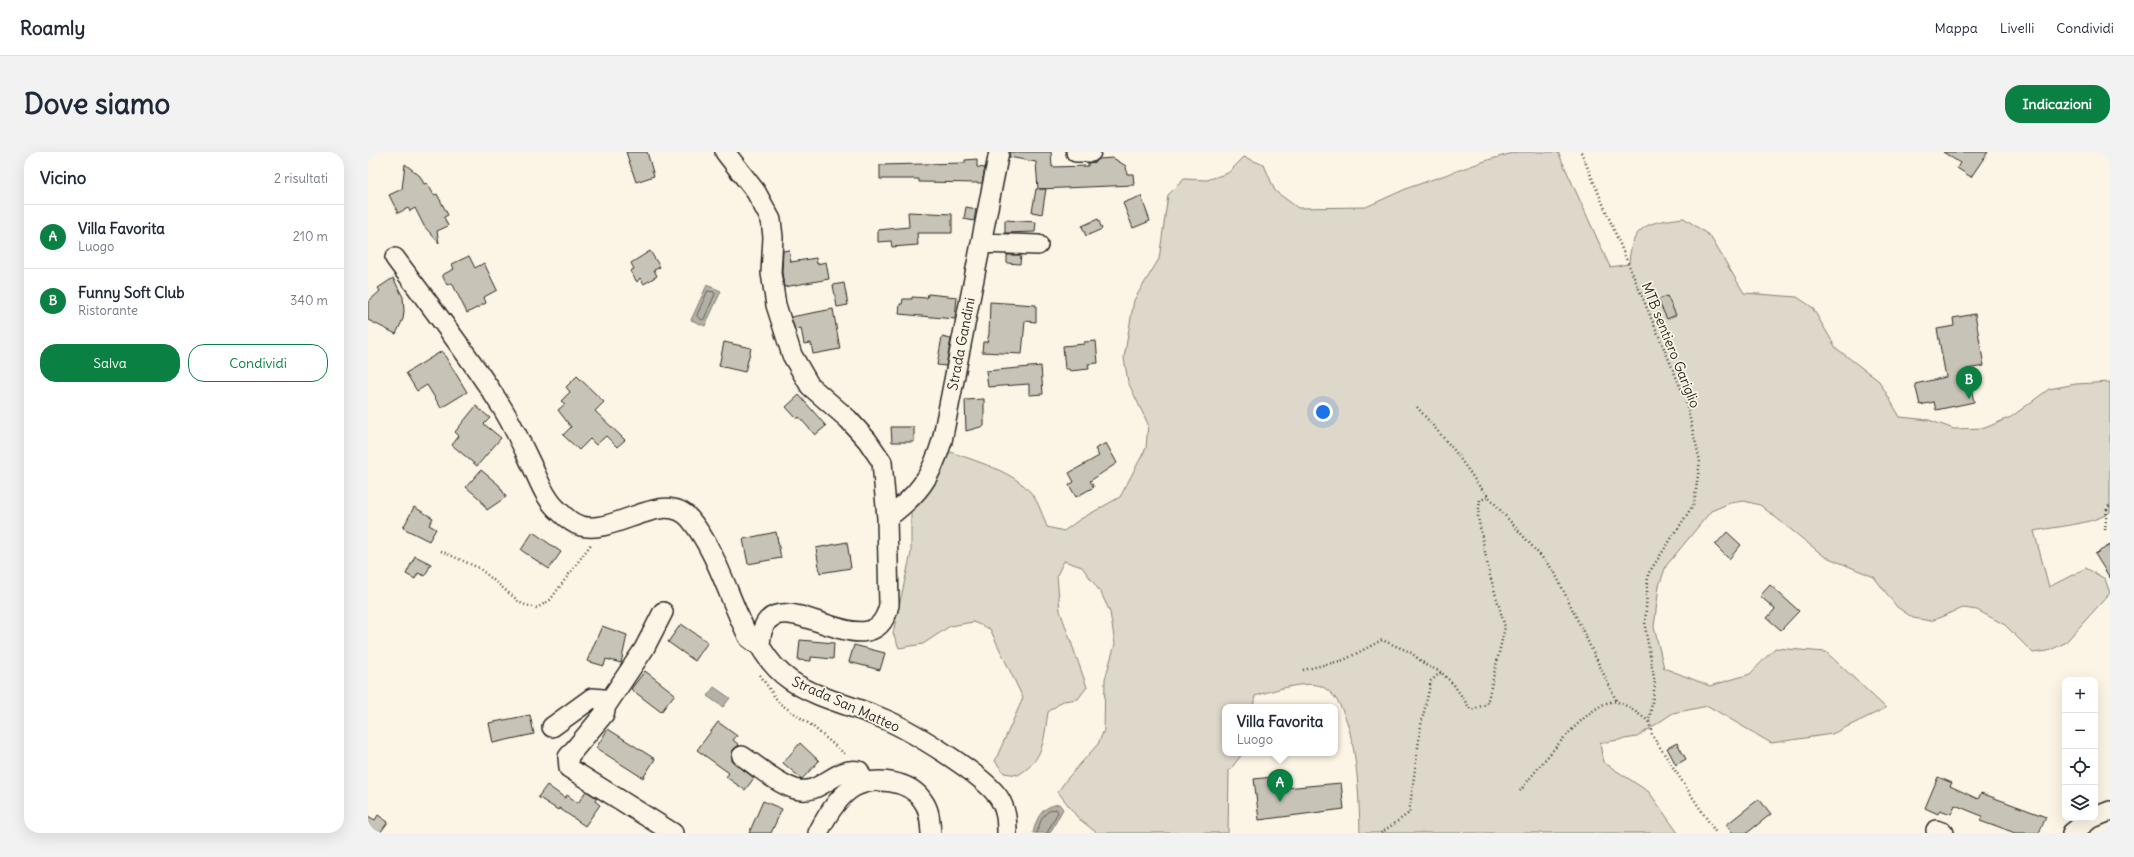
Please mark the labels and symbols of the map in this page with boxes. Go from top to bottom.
street label: MTB sentiero Gariglio [1638,279,1705,411]
street label: Strada Gandini [943,296,979,392]
pin: B [1956,366,1982,399]
your location [1313,402,1333,422]
street label: Strada San Matteo [789,672,903,736]
pin: A [1267,769,1293,802]

